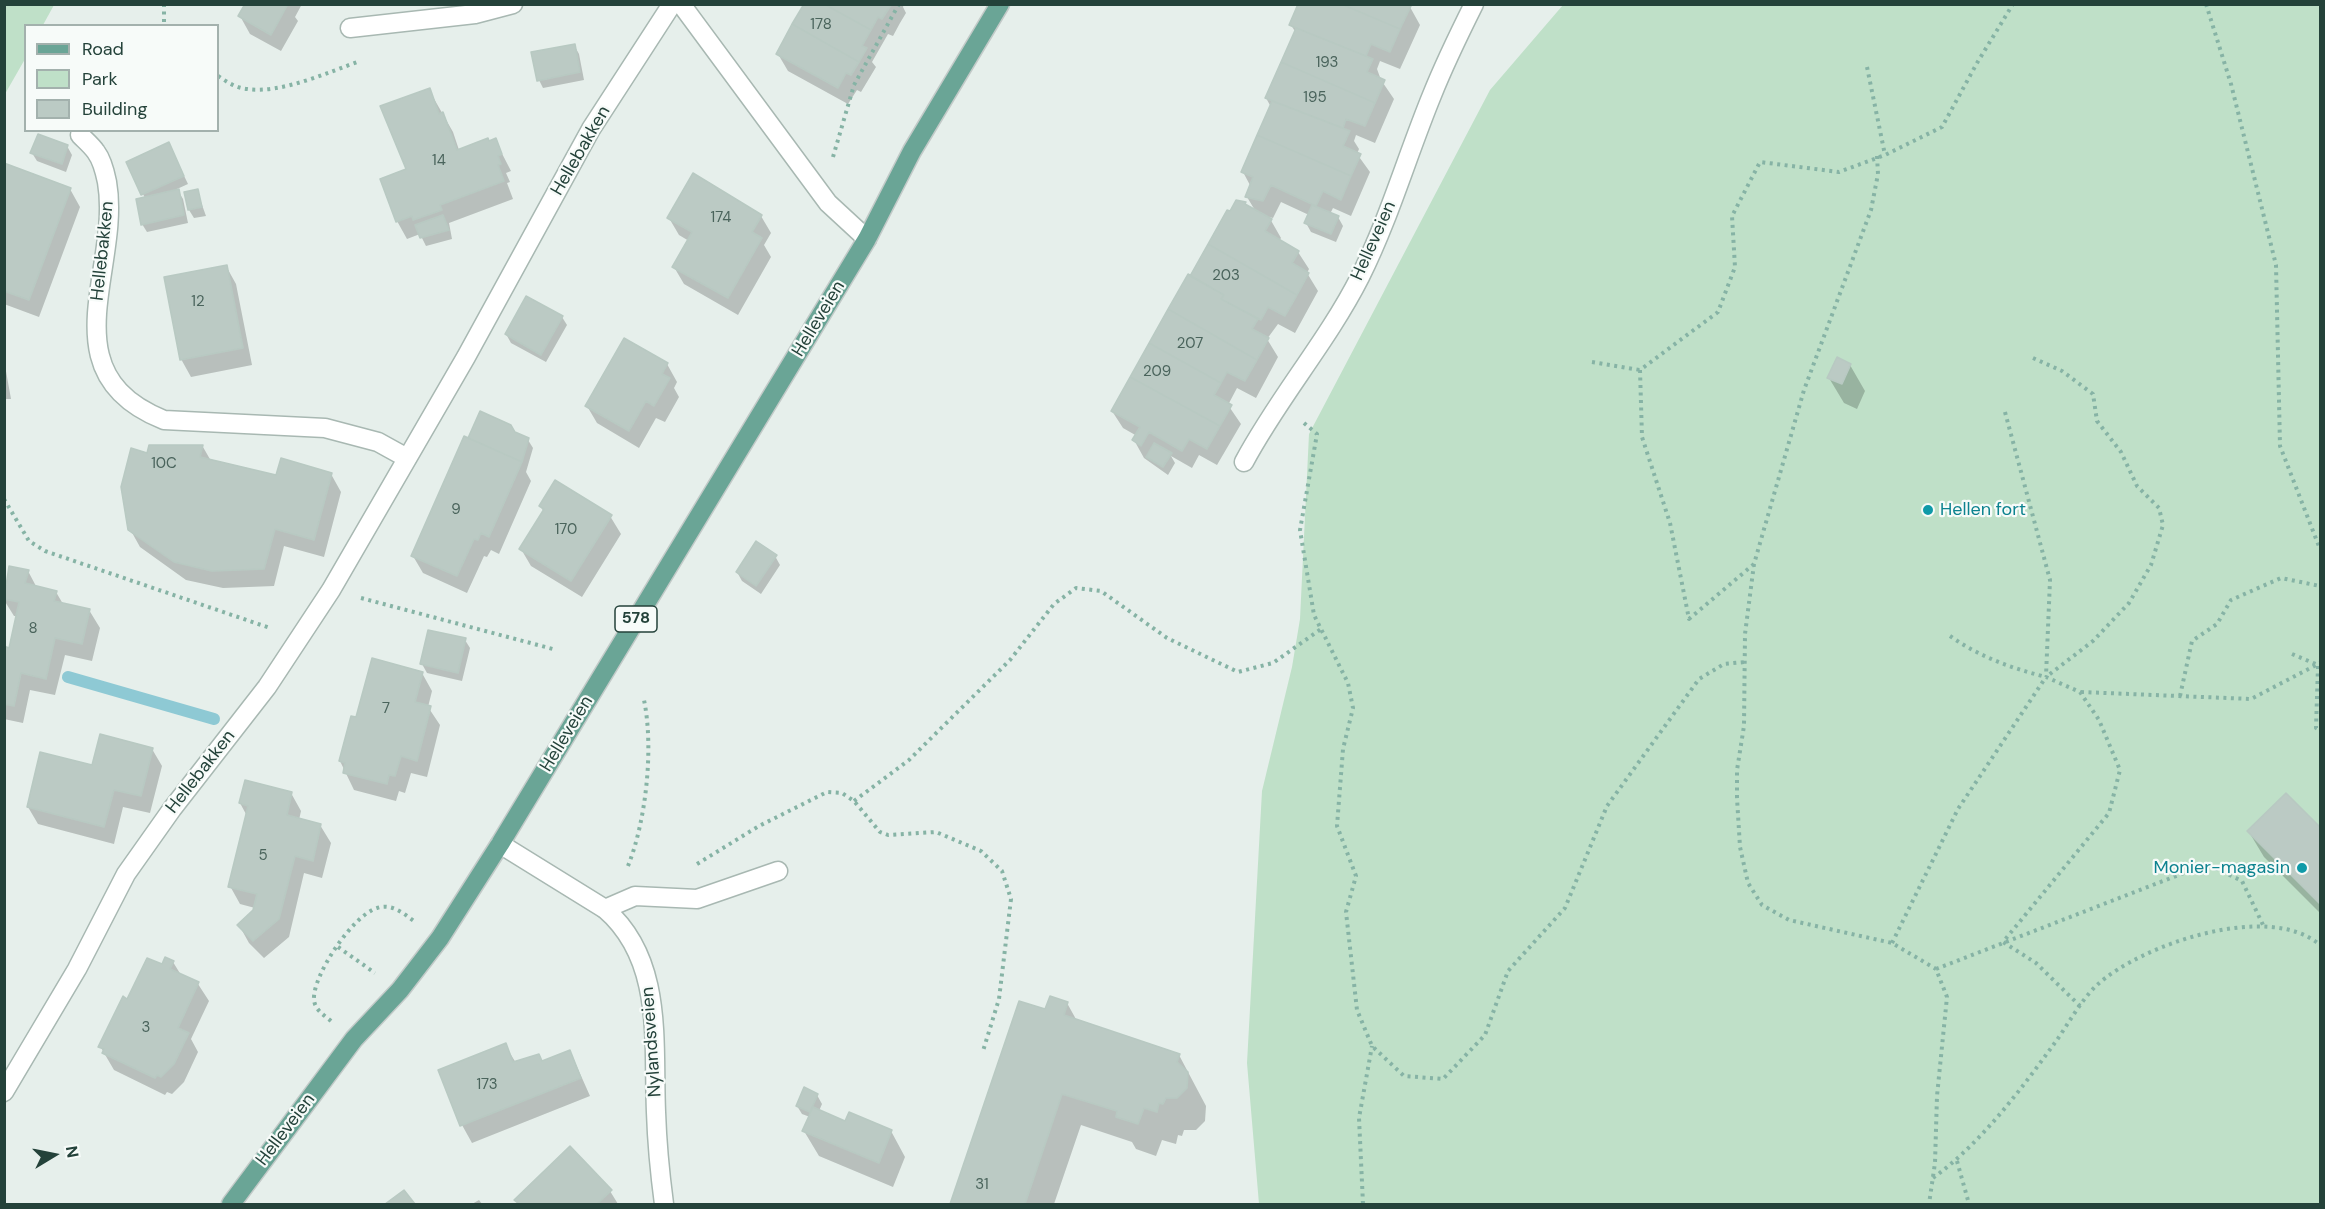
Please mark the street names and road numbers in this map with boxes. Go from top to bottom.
street label: Hellebakken [547,102,615,200]
street label: Helleveien [1347,198,1401,284]
street label: Hellebakken [87,200,119,302]
street label: Helleveien [788,277,850,361]
road number: 578 [615,606,657,632]
street label: Helleveien [536,692,598,776]
street label: Hellebakken [162,726,240,818]
street label: Nylandsveien [637,986,667,1098]
street label: Helleveien [252,1090,320,1170]

